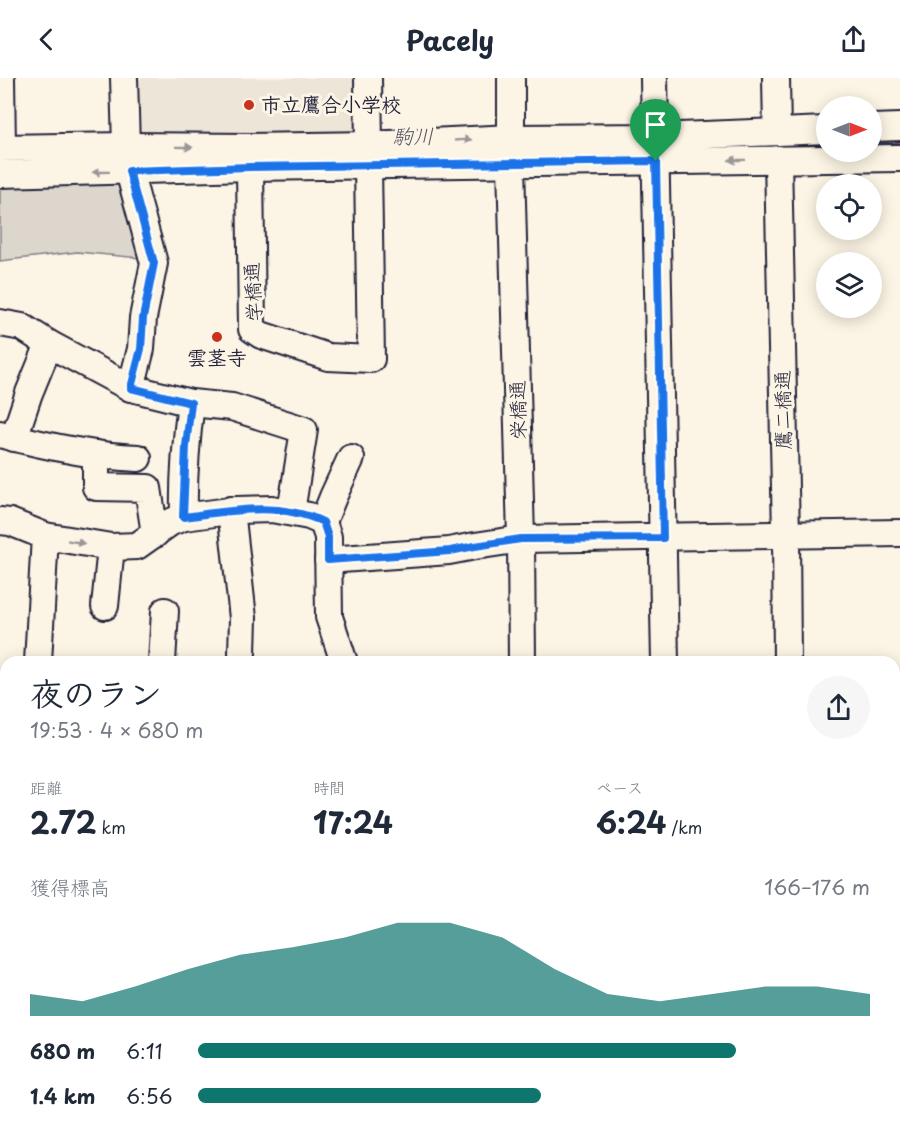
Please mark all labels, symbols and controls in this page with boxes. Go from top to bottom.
text: Pacely [406,19,494,60]
icon: back [30,23,63,56]
icon: share [837,23,870,56]
place label: 市立鷹合小学校 [261,89,401,119]
north arrow [816,96,882,162]
map controls [816,96,882,318]
marker: 市立鷹合小学校 [242,98,256,112]
pin [630,99,681,161]
icon: arrive [639,108,672,141]
water label: 駒川 [392,119,434,151]
one-way arrow [454,136,473,145]
one-way arrow [175,142,194,152]
one-way arrow [727,155,746,164]
one-way arrow [91,167,110,177]
button: locate [816,174,882,240]
button: layers [816,252,882,318]
street label: 学橋通 [235,261,269,323]
marker: 雲茎寺 [210,330,224,344]
place label: 雲茎寺 [187,342,247,372]
street label: 鷹二橋通 [766,370,798,450]
street label: 栄橋通 [501,380,533,440]
one-way arrow [67,537,86,546]
text: 夜のラン [30,667,162,717]
button: share [807,676,870,739]
text: 19:53 · 4 × 680 m [30,715,203,745]
text: 距離 [30,775,62,799]
text: 時間 [313,775,345,799]
text: ペース [596,775,643,799]
text: 2.72 [30,799,96,844]
text: 17:24 [313,799,393,844]
text: 6:24 [596,799,666,844]
text: km [96,815,126,839]
text: /km [666,815,702,839]
text: 獲得標高 [30,872,110,902]
text: 166–176 m [764,872,870,902]
text: 680 m [30,1036,95,1066]
text: 6:11 [126,1036,162,1066]
text: 1.4 km [30,1081,96,1111]
text: 6:56 [126,1081,173,1111]

